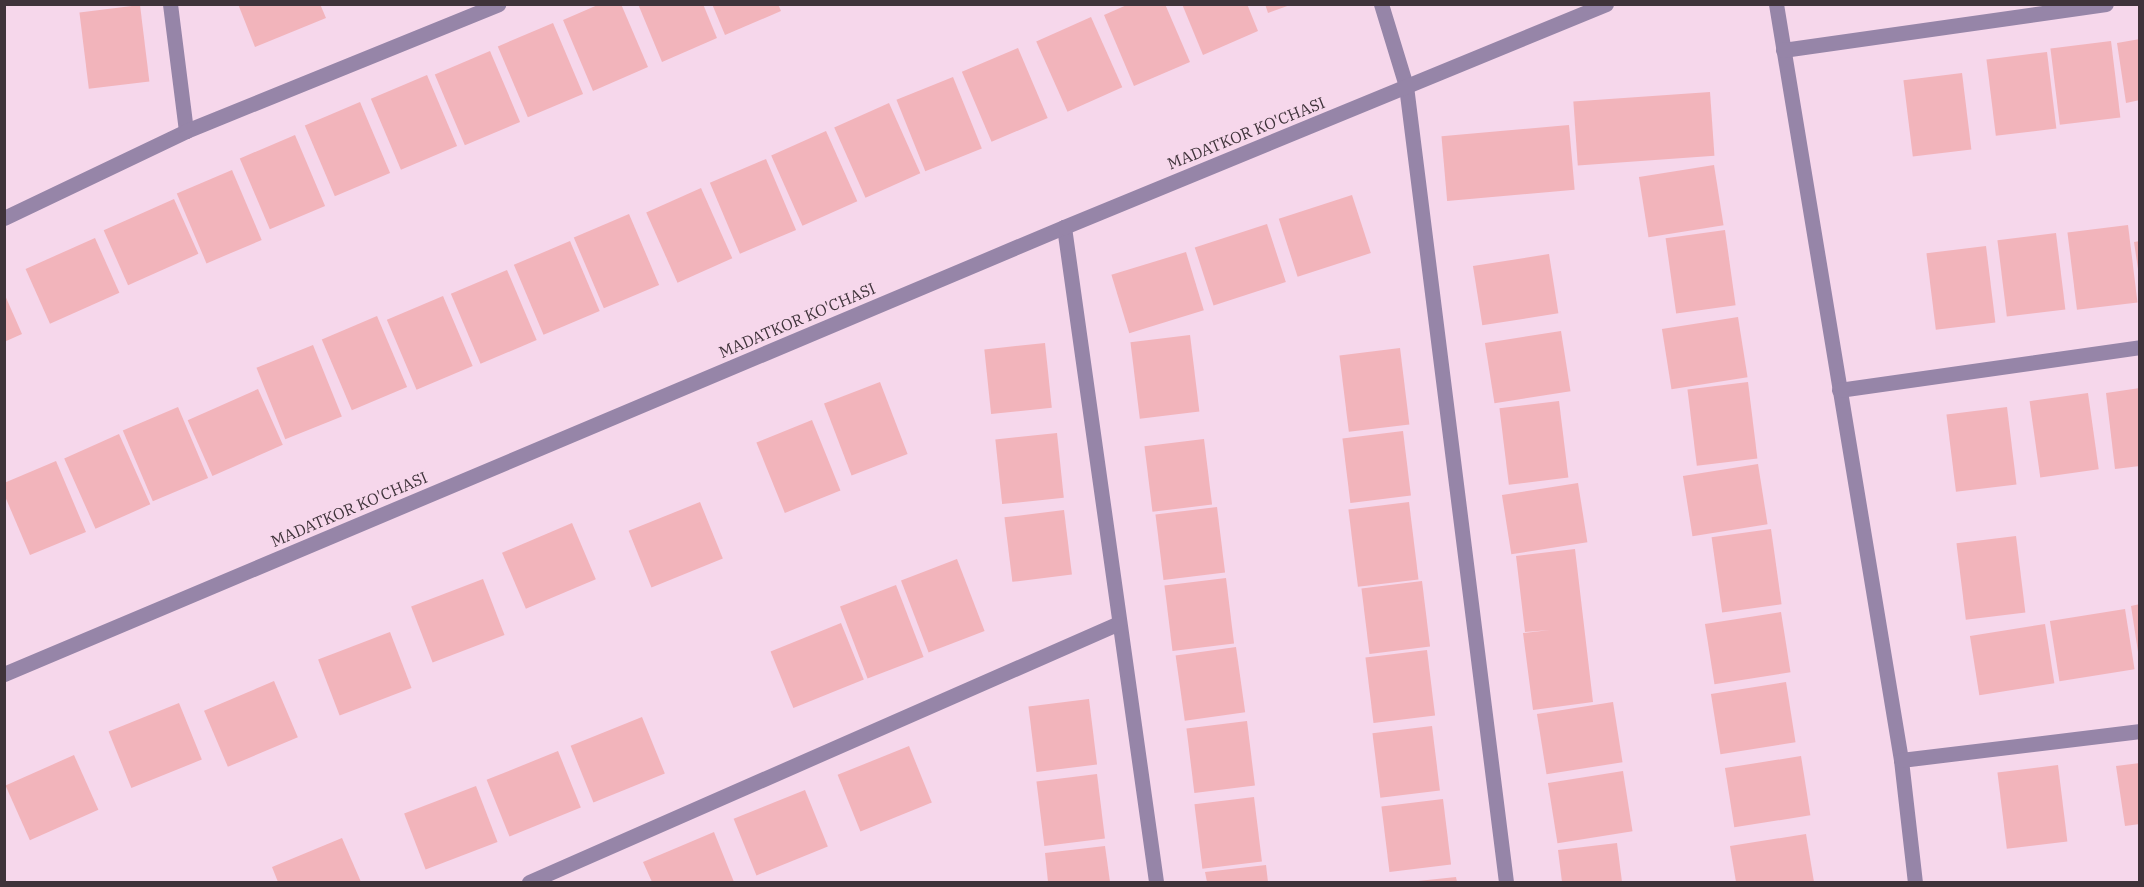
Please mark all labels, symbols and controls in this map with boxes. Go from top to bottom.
street label: MADATKOR KO'CHASI [1165,93,1327,173]
street label: MADATKOR KO'CHASI [716,278,878,362]
street label: MADATKOR KO'CHASI [268,467,430,551]

